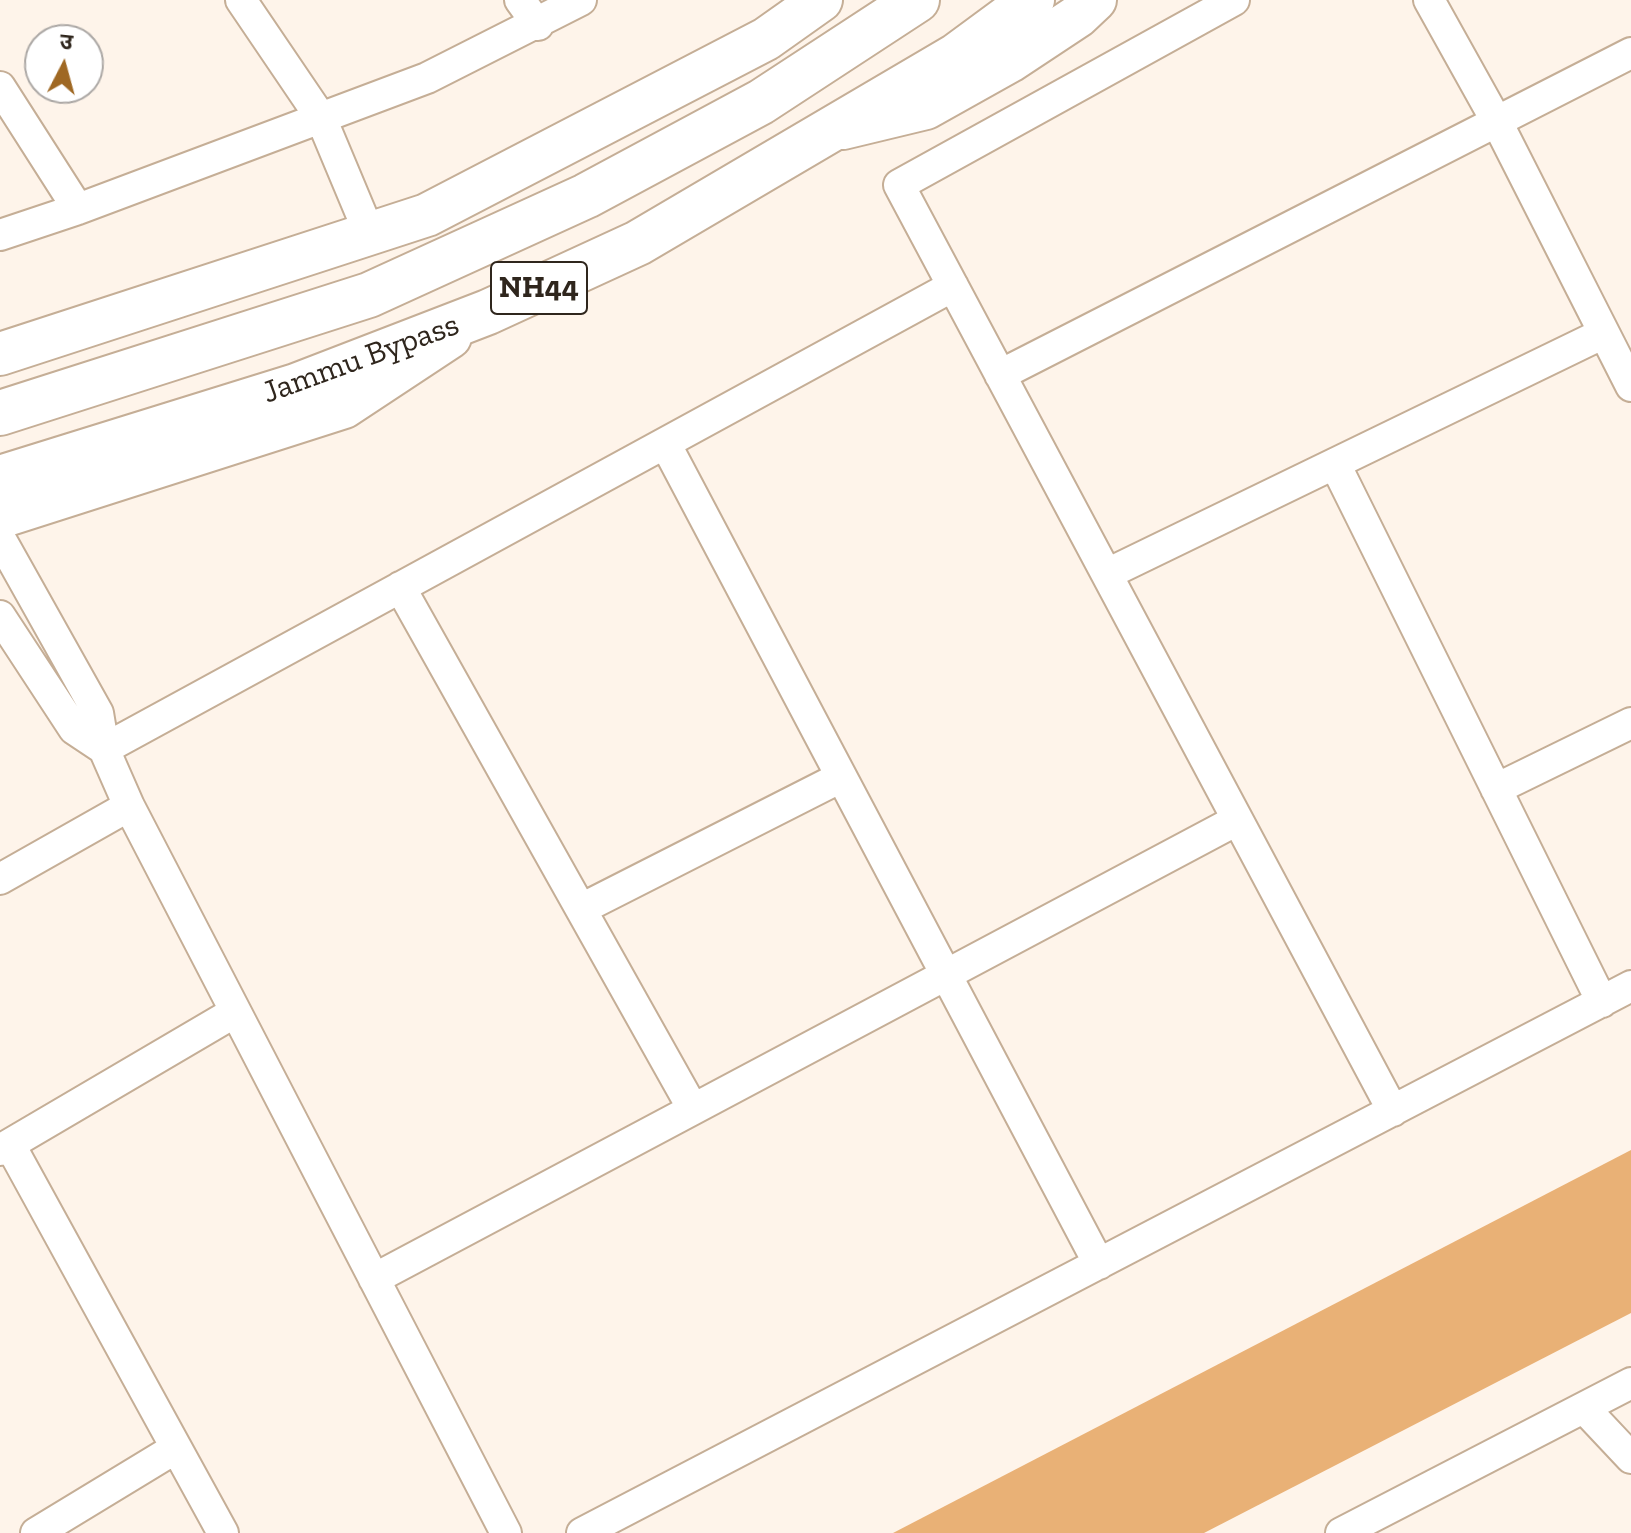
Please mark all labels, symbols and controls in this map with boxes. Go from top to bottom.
north arrow [24,24,104,104]
text: उ [59,28,74,56]
road number: NH44 [491,262,587,314]
street label: Jammu Bypass [258,306,464,412]

